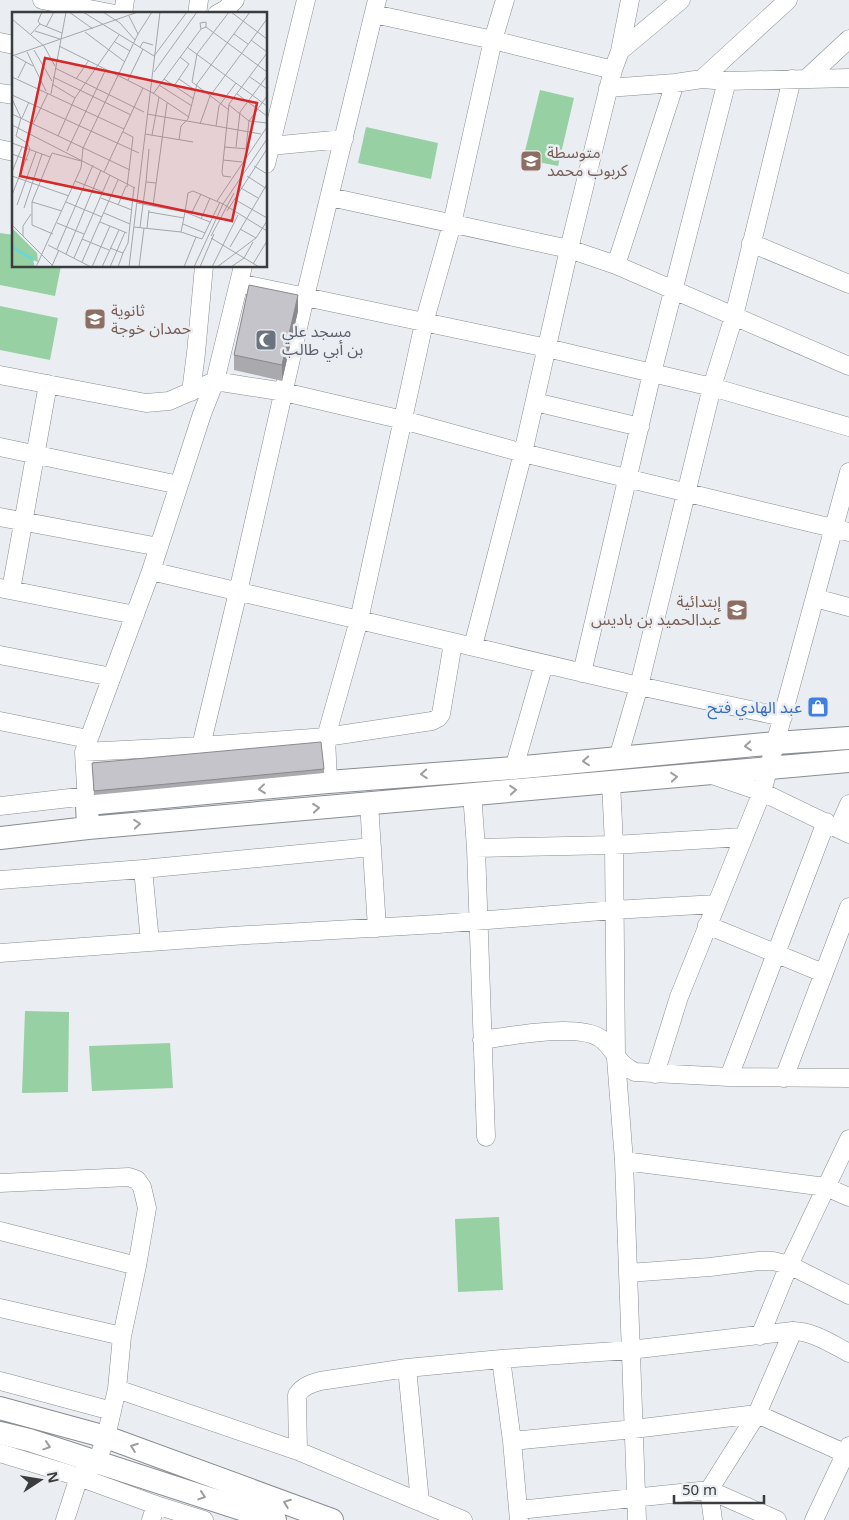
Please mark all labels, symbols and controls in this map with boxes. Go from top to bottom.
inset map [12,12,268,268]
place label: متوسطة كربوب محمد [547,136,628,188]
school or university icon: متوسطة كربوب محمد [519,149,543,173]
place label: ثانوية حمدان خوجة [111,294,191,346]
school or university icon: ثانوية حمدان خوجة [83,307,107,331]
place label: مسجد علي بن أبي طالب [282,315,363,367]
mosque icon: مسجد علي بن أبي طالب [254,328,278,352]
place label: إبتدائية عبدالحميد بن باديس [591,585,722,637]
school or university icon: إبتدائية عبدالحميد بن باديس [725,598,749,622]
place label: عبد الهادي فتح [708,691,802,725]
shop icon: عبد الهادي فتح [806,695,830,719]
one-way arrow [744,740,752,751]
one-way arrow [582,755,590,766]
one-way arrow [420,769,428,780]
one-way arrow [671,771,679,782]
one-way arrow [258,783,266,794]
one-way arrow [509,785,517,796]
one-way arrow [312,802,320,813]
one-way arrow [133,818,141,829]
one-way arrow [42,1440,51,1450]
one-way arrow [130,1443,139,1453]
north arrow [15,1455,65,1505]
text: N [37,1469,68,1486]
scale bar [674,1472,764,1504]
text: 50 m [682,1474,717,1506]
one-way arrow [197,1490,205,1500]
one-way arrow [283,1499,292,1509]

